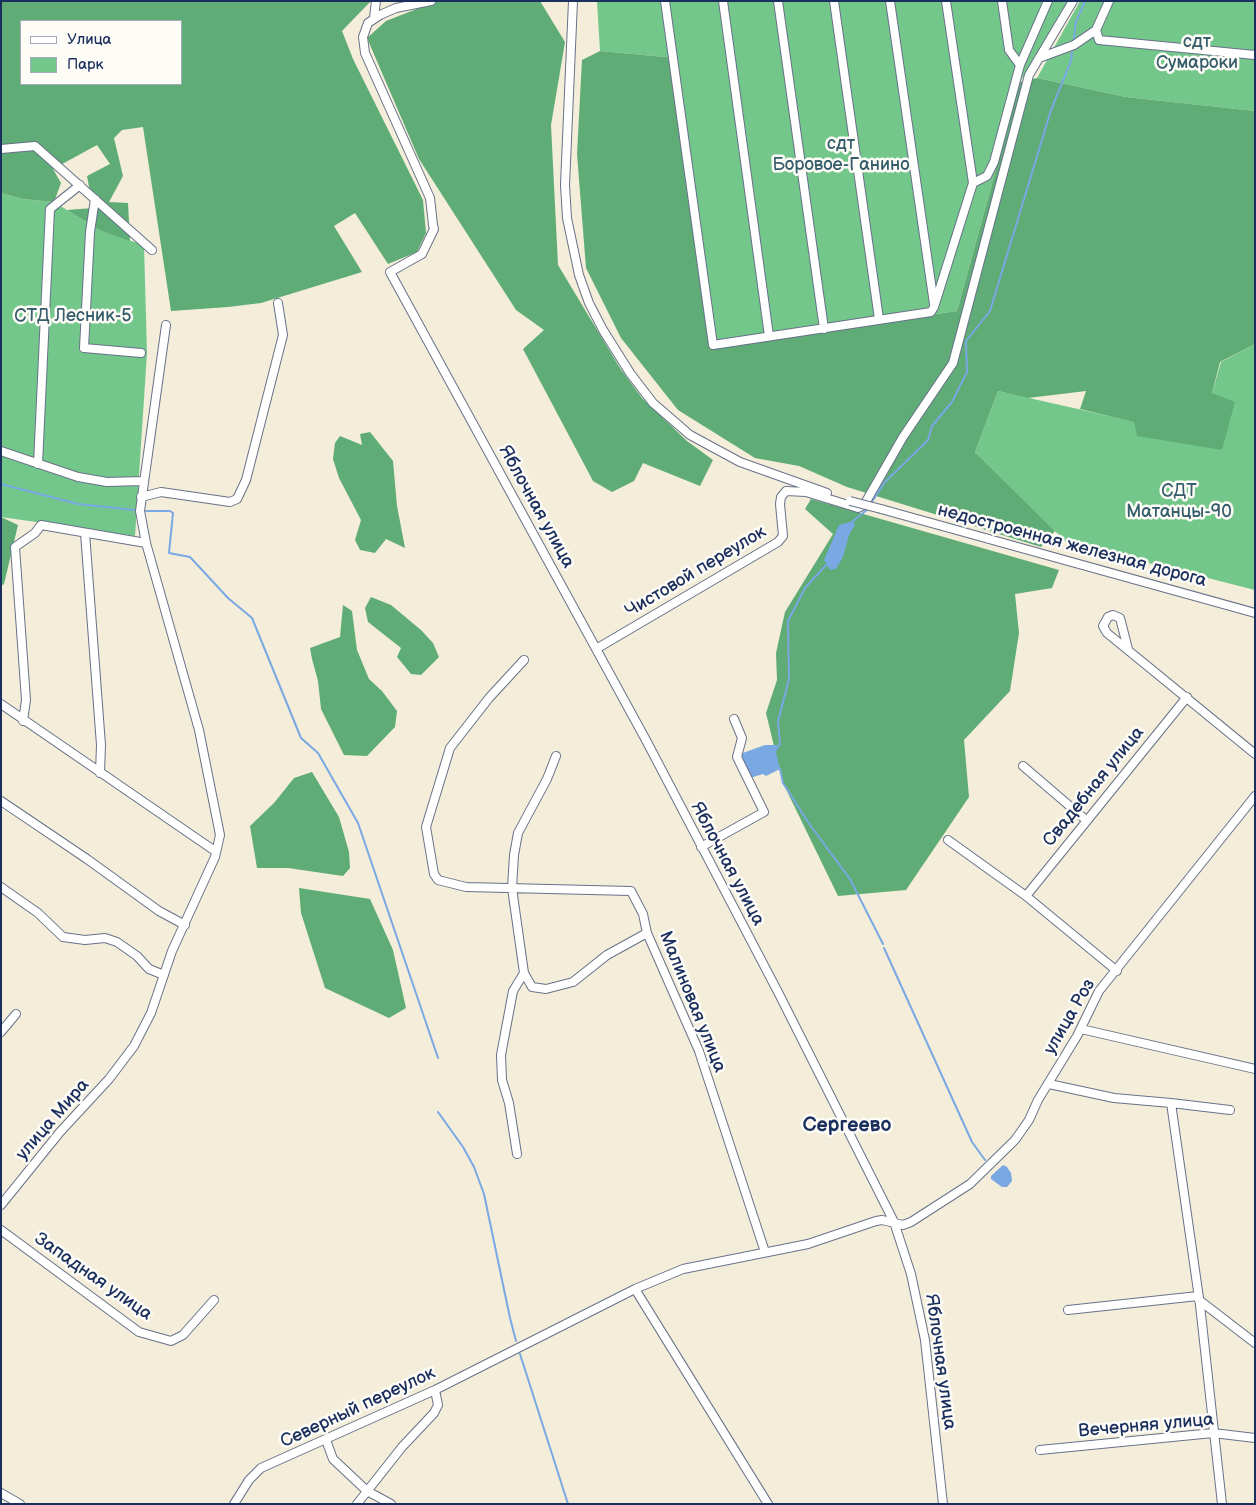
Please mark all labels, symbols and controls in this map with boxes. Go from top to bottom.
legend [20,20,182,85]
text: Улица [67,30,111,49]
park label: сдт Сумароки [1156,31,1238,74]
text: Парк [67,55,104,74]
park label: сдт Боровое-Ганино [772,133,910,176]
park label: СТД Лесник-5 [14,305,132,327]
street label: Яблочная улица [493,442,579,572]
park label: СДТ Матанцы-90 [1126,480,1232,522]
street label: недостроенная железная дорога [935,500,1209,592]
street label: Чистовой переулок [622,521,770,623]
street label: Свадебная улица [1039,722,1149,852]
street label: Яблочная улица [685,798,769,930]
street label: Малиновая улица [654,928,730,1076]
street label: улица Роз [1040,975,1100,1059]
street label: улица Мира [12,1075,94,1165]
district label: Сергеево [803,1114,891,1138]
street label: Западная улица [30,1228,156,1326]
street label: Яблочная улица [920,1293,960,1431]
street label: Северный переулок [277,1363,439,1453]
street label: Вечерняя улица [1077,1409,1215,1443]

